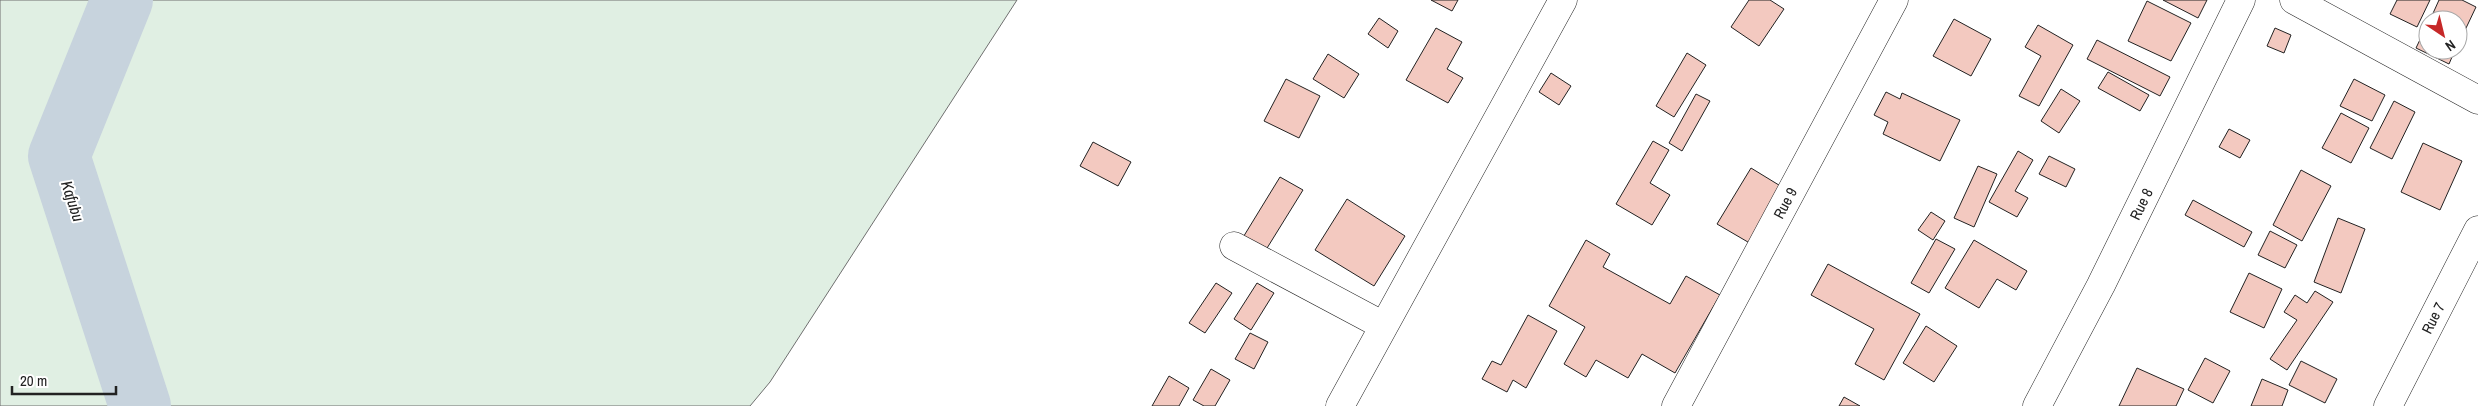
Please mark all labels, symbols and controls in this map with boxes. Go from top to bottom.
north arrow [2418,10,2468,60]
text: N [2442,36,2459,55]
water label: Kafubu [56,178,90,224]
street label: Rue 9 [1768,183,1802,222]
street label: Rue 8 [2124,185,2158,223]
street label: Rue 7 [2416,298,2450,337]
scale bar [12,364,116,396]
text: 20 m [20,370,47,391]

